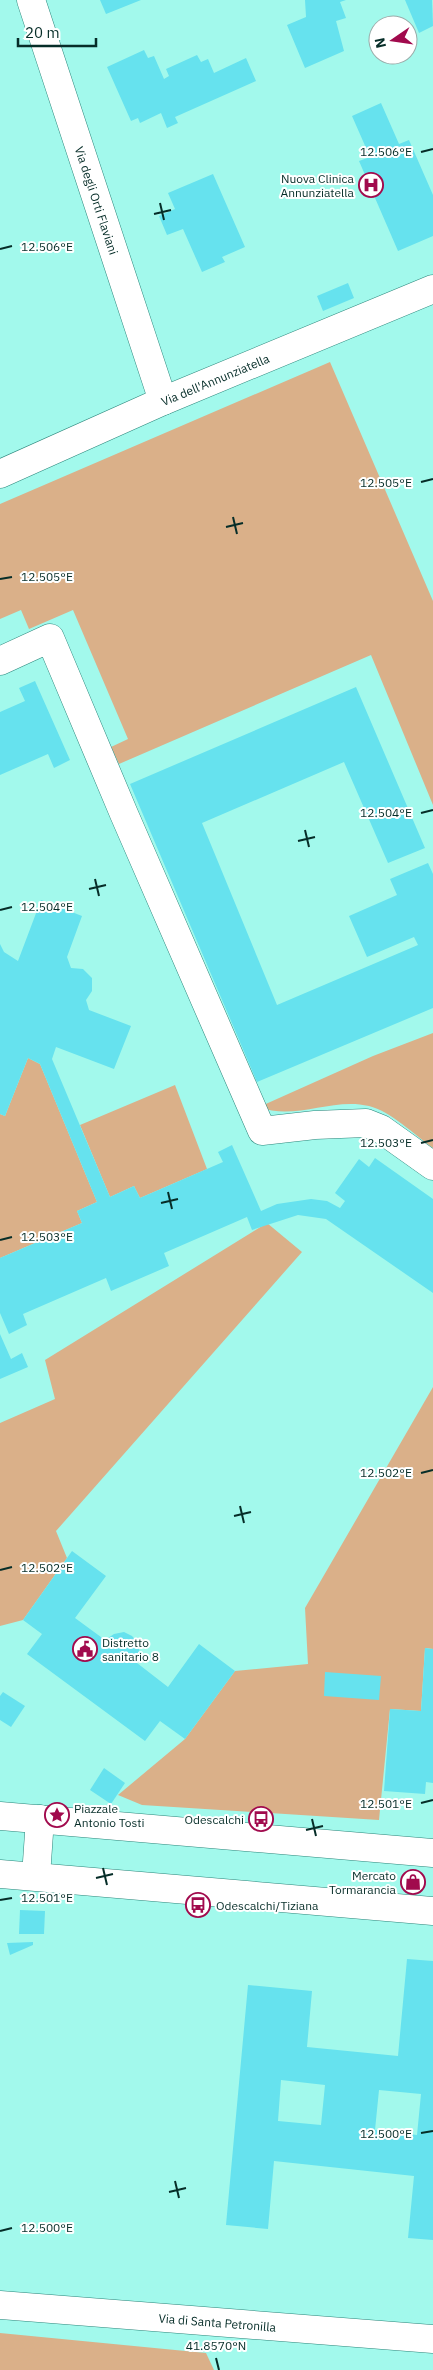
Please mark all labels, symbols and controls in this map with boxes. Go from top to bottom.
scale bar [18,15,95,47]
north arrow [368,15,418,65]
text: 20 m [25,23,60,42]
text: N [370,36,390,50]
street label: Via degli Orti Flaviani [72,144,122,256]
text: 12.506°E [360,144,412,159]
place label: Nuova Clinica Annunziatella [280,171,355,200]
hospital icon: Nuova Clinica Annunziatella [358,172,384,198]
text: 12.506°E [21,239,73,254]
street label: Via dell'Annunziatella [159,350,272,408]
text: 12.505°E [360,475,412,490]
text: 12.505°E [21,569,73,584]
text: 12.504°E [360,805,412,820]
text: 12.504°E [21,899,73,914]
text: 12.503°E [360,1135,412,1150]
text: 12.503°E [21,1229,73,1244]
text: 12.502°E [360,1465,412,1480]
text: 12.502°E [21,1560,73,1575]
place label: Distretto sanitario 8 [102,1635,159,1664]
public building icon: Distretto sanitario 8 [72,1636,98,1662]
text: 12.501°E [360,1796,412,1811]
place label: Piazzale Antonio Tosti [74,1801,145,1830]
place icon: Piazzale Antonio Tosti [44,1802,70,1828]
bus stop icon: Odescalchi [248,1806,274,1832]
place label: Odescalchi [185,1812,244,1827]
place label: Mercato Tormarancia [329,1868,397,1897]
shop icon: Mercato Tormarancia [400,1869,426,1895]
text: 12.501°E [21,1890,73,1905]
bus stop icon: Odescalchi/Tiziana [185,1892,211,1918]
place label: Odescalchi/Tiziana [216,1898,319,1913]
text: 12.500°E [360,2126,412,2141]
text: 12.500°E [21,2220,73,2235]
street label: Via di Santa Petronilla [158,2310,277,2334]
text: 41.8570°N [186,2338,246,2353]

